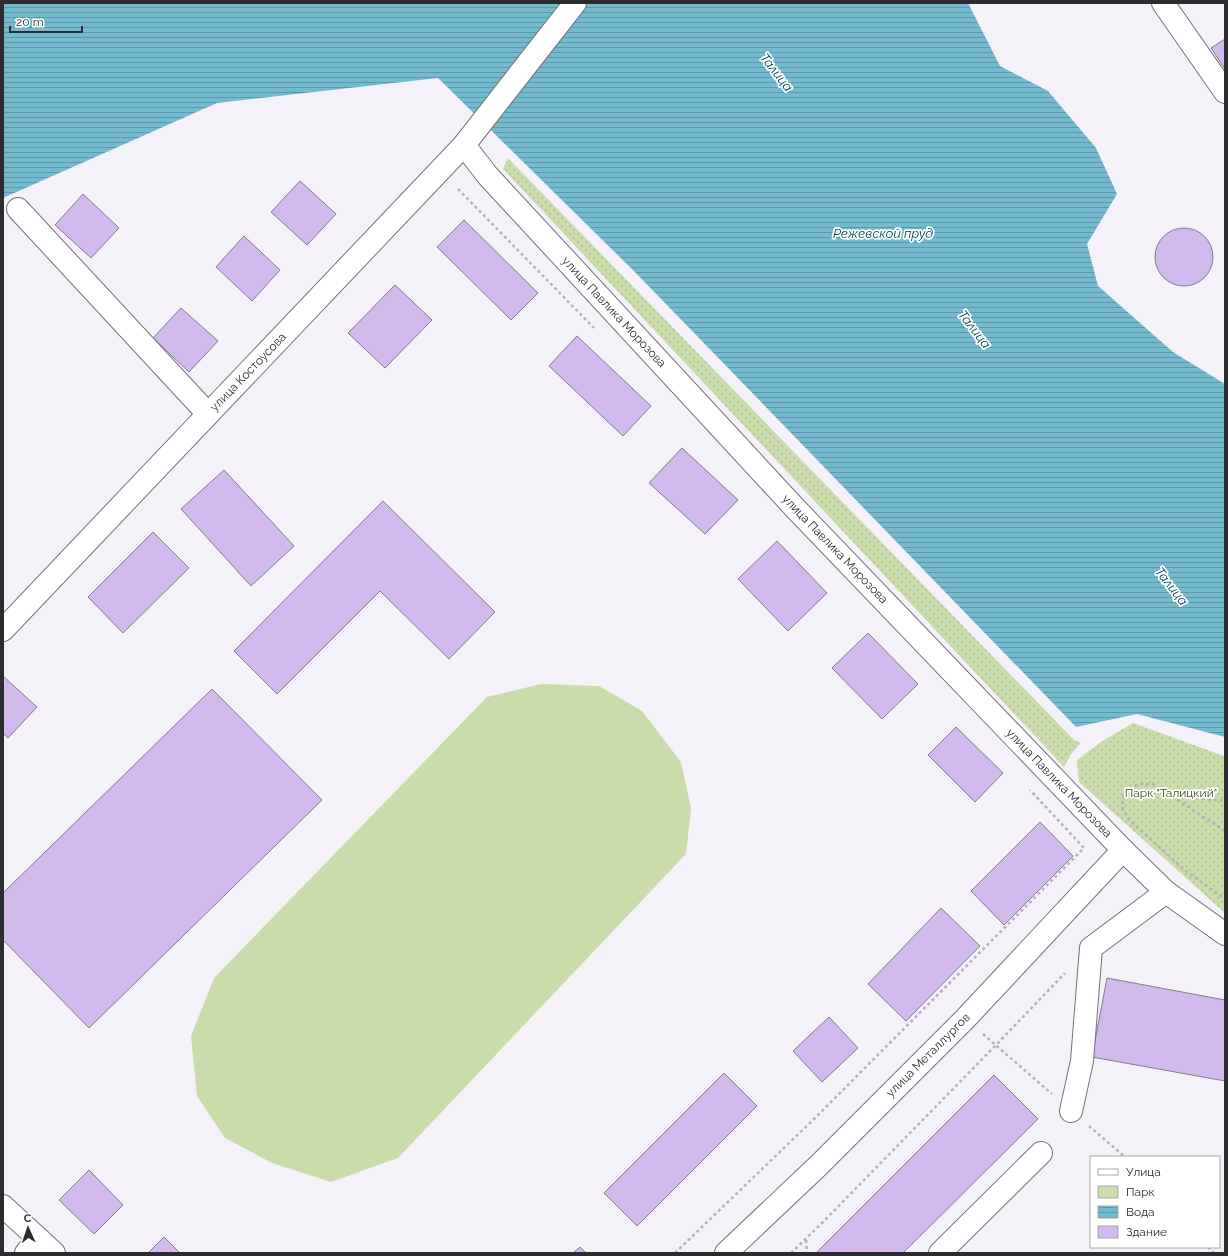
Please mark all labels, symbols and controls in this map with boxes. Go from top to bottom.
scale bar [10,8,82,34]
text: 20 m [16,15,44,29]
water label: Талица [757,50,796,94]
water label: Режевской пруд [833,226,933,241]
street label: улица Павлика Морозова [559,254,669,370]
water label: Талица [955,307,994,351]
street label: улица Костоусова [207,330,289,414]
street label: улица Павлика Морозова [779,492,891,606]
water label: Талица [1152,564,1191,608]
street label: улица Павлика Морозова [1003,726,1115,840]
park label: Парк "Талицкий" [1125,786,1217,800]
street label: улица Металлургов [883,1010,973,1100]
legend [1090,1156,1220,1248]
text: Улица [1126,1165,1161,1179]
text: Парк [1126,1185,1155,1199]
text: Вода [1126,1205,1155,1219]
north arrow [8,1208,48,1248]
text: С [23,1212,32,1225]
text: Здание [1126,1225,1167,1239]

